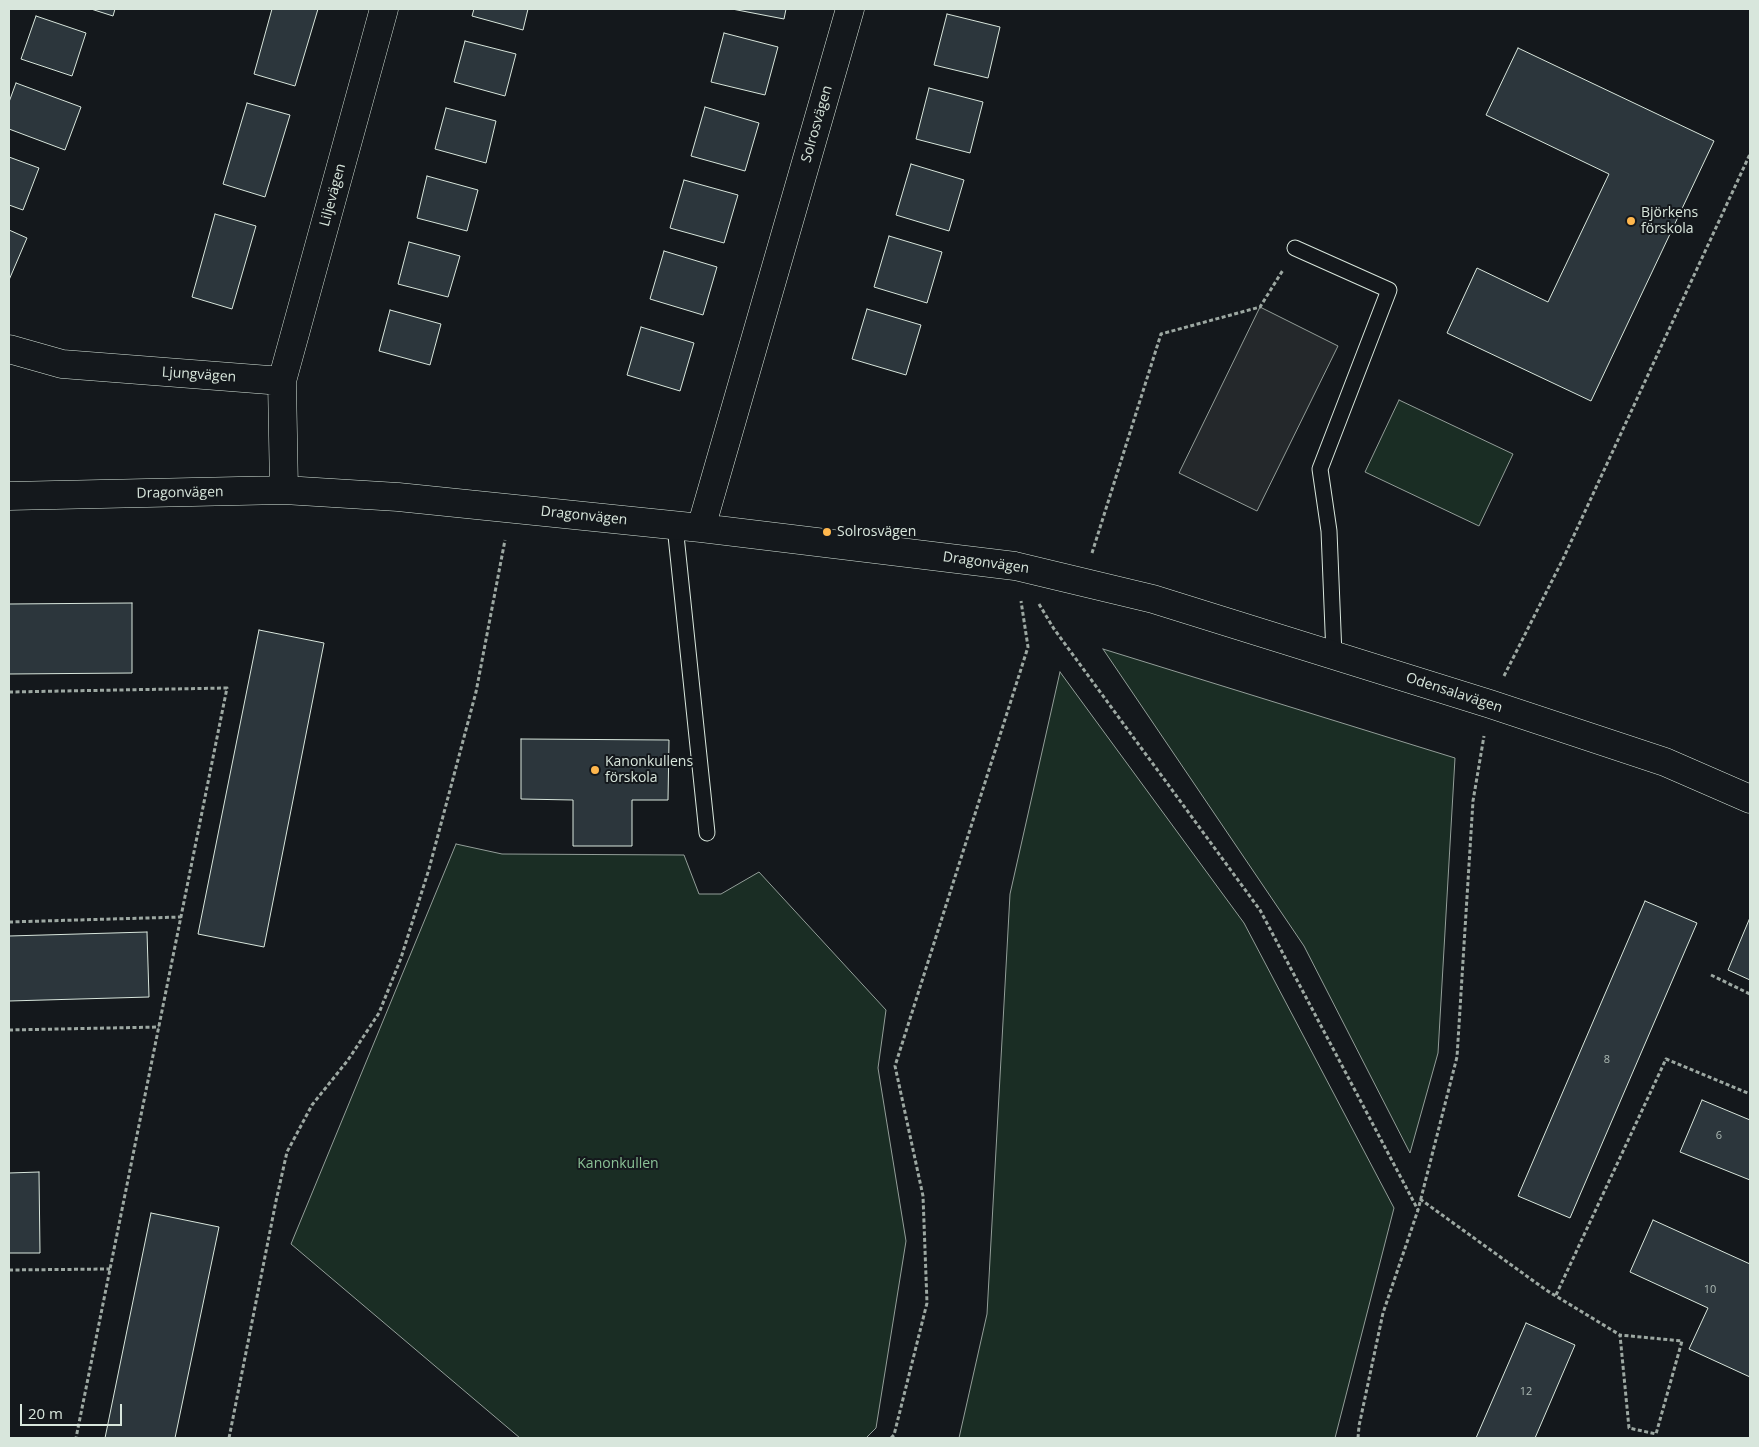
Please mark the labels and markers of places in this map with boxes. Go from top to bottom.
place label: Björkens förskola [1641,205,1698,238]
marker: Björkens förskola [1625,215,1637,227]
place label: Solrosvägen [837,524,916,540]
marker: Solrosvägen [821,526,833,538]
place label: Kanonkullens förskola [605,754,693,786]
marker: Kanonkullens förskola [589,764,601,776]

